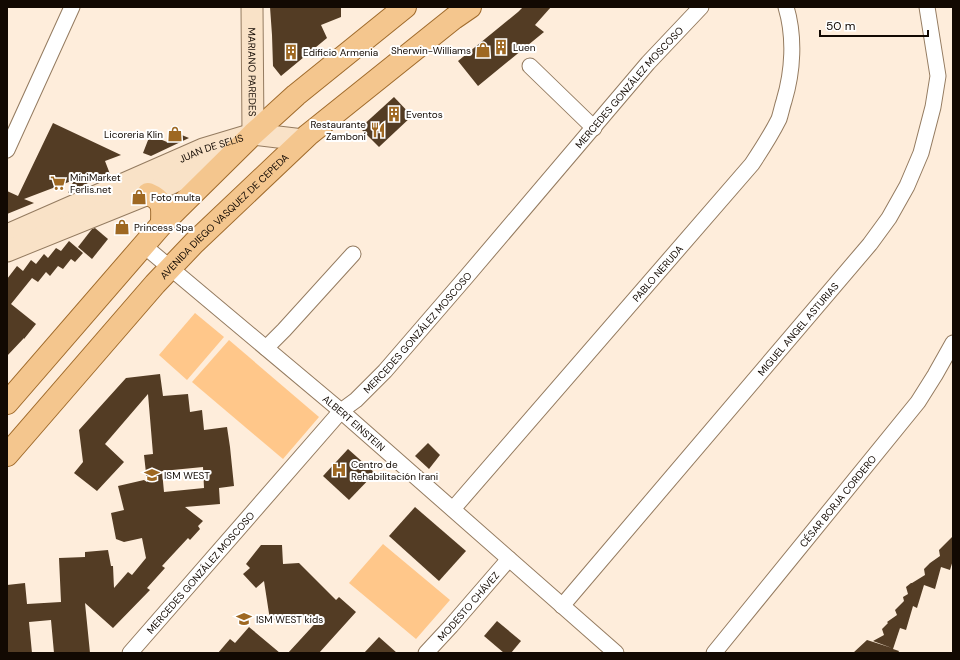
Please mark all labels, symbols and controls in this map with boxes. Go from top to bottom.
scale bar [820,12,928,38]
text: 50 m [826,18,855,34]
street label: MERCEDES GONZÁLEZ MOSCOSO [572,24,686,151]
street label: MARIANO PAREDES [245,28,259,117]
building icon: Luen [492,38,510,56]
shop icon: Sherwin-Williams [474,41,492,59]
place label: Luen [513,41,536,54]
building icon: Edificio Armenia [282,43,300,61]
place label: Sherwin-Williams [391,44,471,57]
place label: Edificio Armenia [303,46,378,59]
building icon: Eventos [385,105,403,123]
place label: Eventos [406,108,443,121]
place label: Restaurante Zamboni [310,118,366,143]
restaurant icon: Restaurante Zamboni [369,121,387,139]
shop icon: Licoreria Klin [166,125,184,143]
place label: Licoreria Klin [104,128,163,141]
street label: JUAN DE SELIS [177,131,245,166]
street label: AVENIDA DIEGO VASQUEZ DE CEPEDA [157,151,292,282]
place label: MiniMarket Ferlis.net [70,171,121,196]
supermarket icon: MiniMarket Ferlis.net [49,174,67,192]
shop icon: Foto multa [130,188,148,206]
place label: Foto multa [151,191,200,204]
shop icon: Princess Spa [113,218,131,236]
place label: Princess Spa [134,221,193,234]
street label: PABLO NERUDA [630,242,686,305]
street label: MERCEDES GONZÁLEZ MOSCOSO [361,269,475,396]
street label: MIGUEL ANGEL ASTURIAS [755,280,842,378]
street label: ALBERT EINSTEIN [320,392,388,454]
street label: CÉSAR BORJA CORDERO [797,452,879,550]
place label: Centro de Rehabilitación Irani [351,458,438,483]
hospital icon: Centro de Rehabilitación Irani [330,461,348,479]
school or university icon: ISM WEST [143,466,161,484]
place label: ISM WEST [164,469,210,482]
street label: MERCEDES GONZÁLEZ MOSCOSO [144,509,258,636]
street label: MODESTO CHÁVEZ [435,569,502,644]
school or university icon: ISM WEST kids [235,610,253,628]
place label: ISM WEST kids [256,613,323,626]

